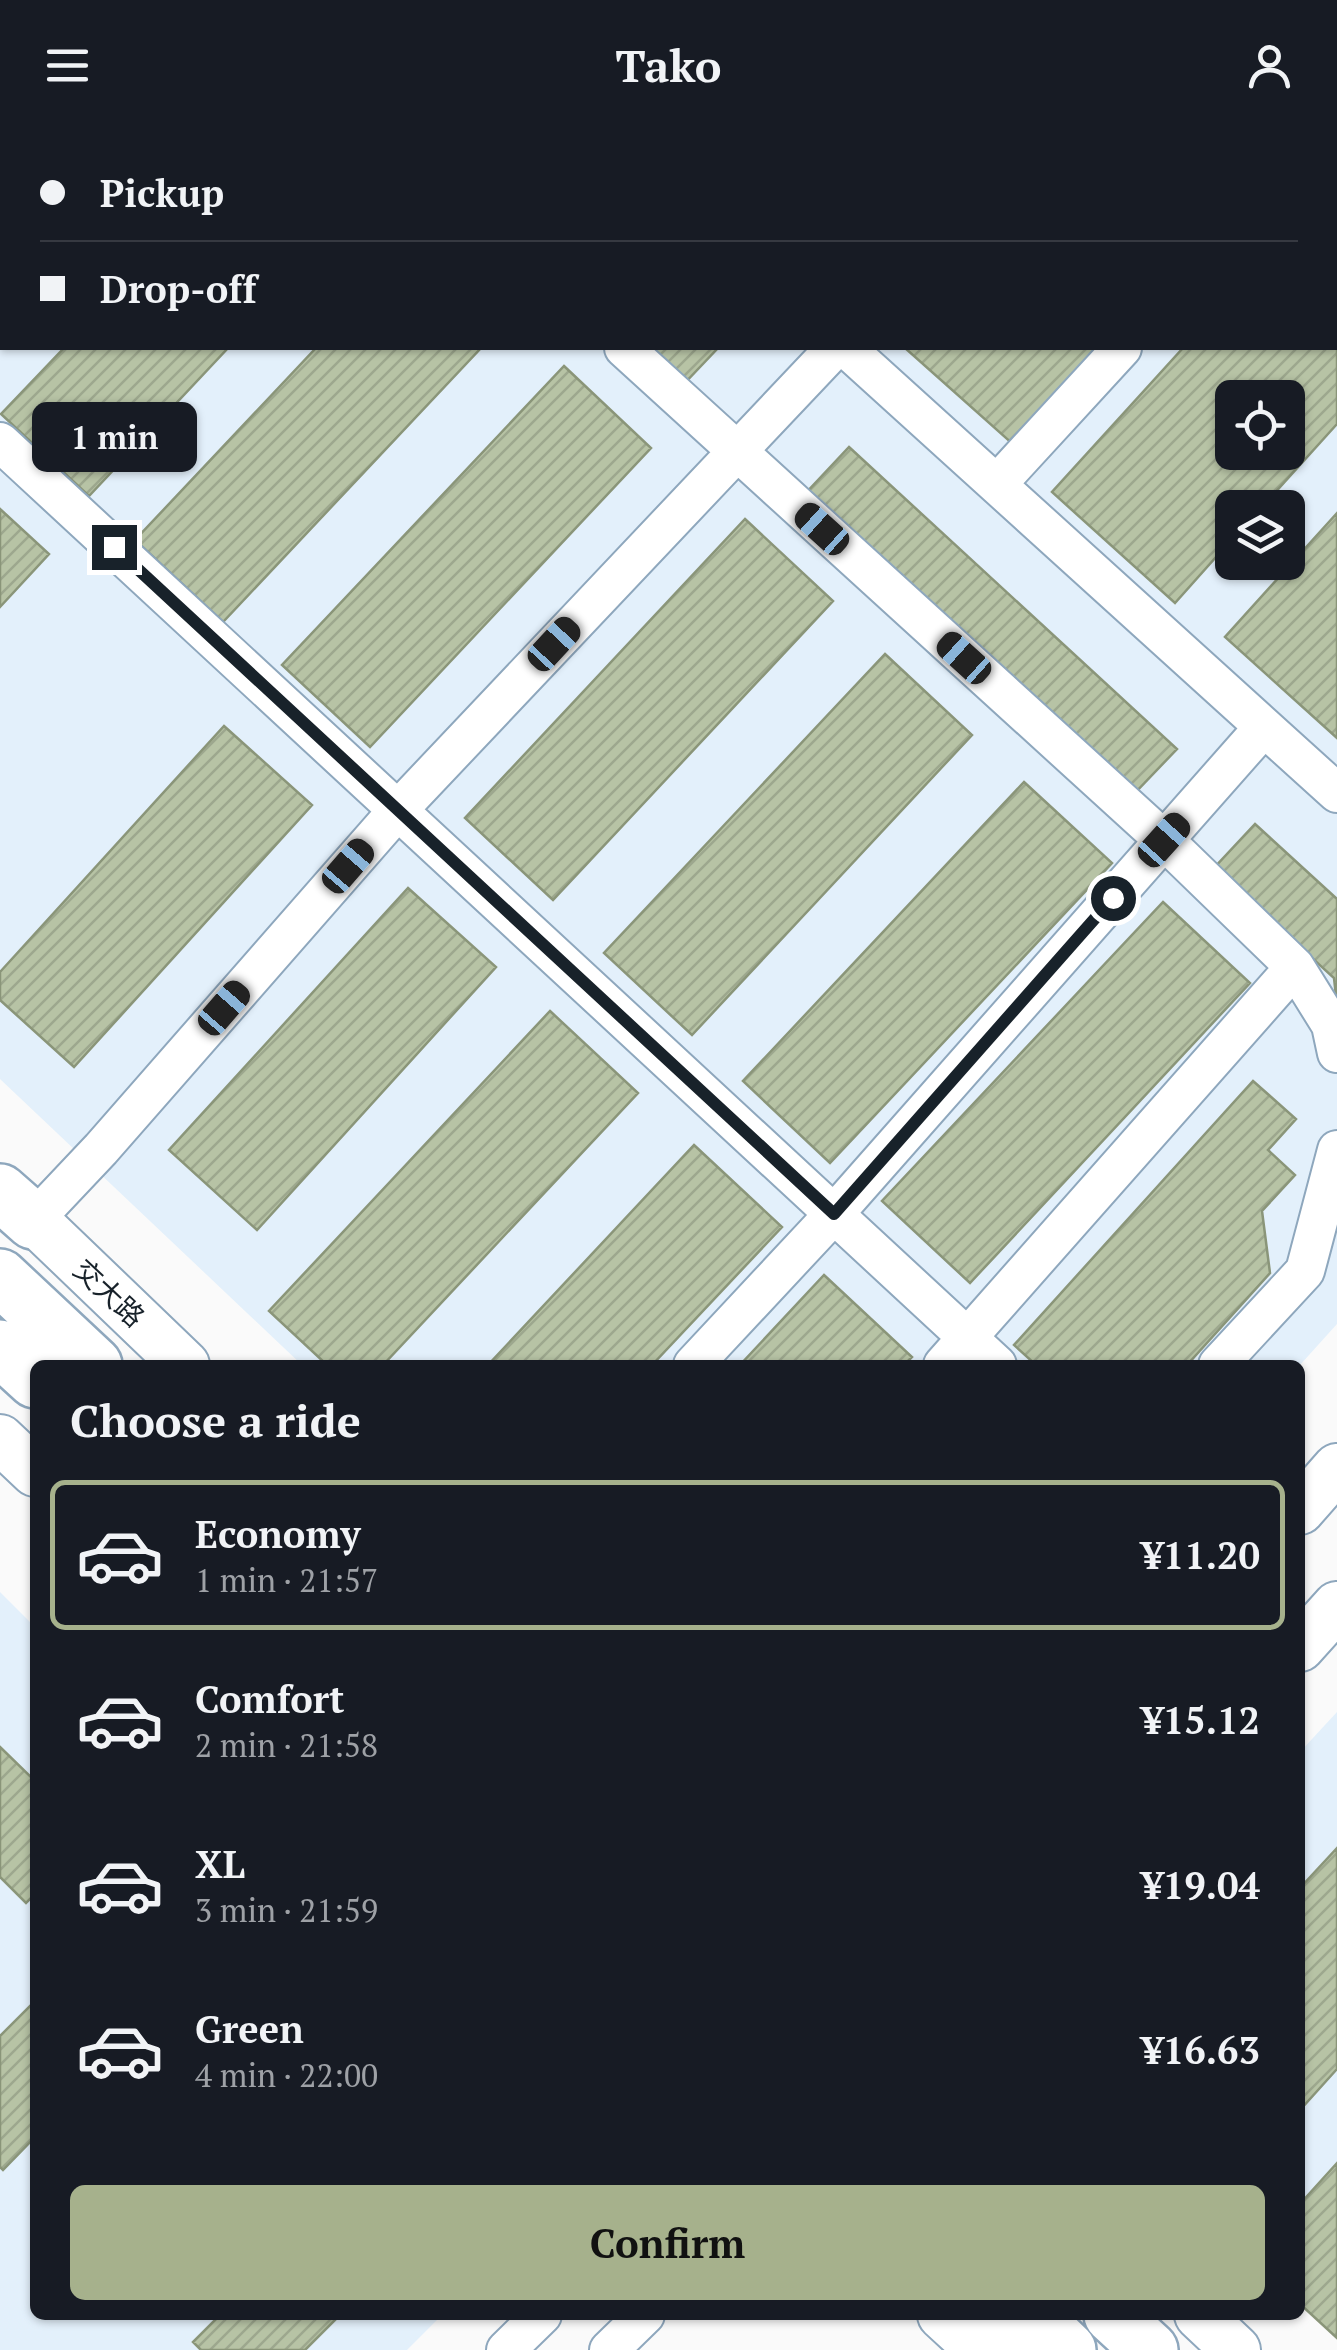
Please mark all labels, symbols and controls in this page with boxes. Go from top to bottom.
text: Tako [615,35,722,95]
icon: menu [40,38,95,93]
icon: person [1242,38,1297,93]
text: Pickup [100,168,224,218]
text: Drop-off [100,264,257,314]
map controls [1215,380,1305,580]
button: locate [1215,380,1305,470]
callout: 1 min [32,402,196,472]
text: 1 min [71,416,158,458]
button: layers [1215,490,1305,580]
car [790,498,854,560]
route end [92,525,137,570]
car [523,612,585,676]
car [932,627,996,689]
car [1133,808,1195,872]
car [317,834,379,898]
route start [1091,876,1136,921]
car [193,976,255,1040]
street label: 交大路 [66,1250,153,1335]
text: Choose a ride [70,1390,361,1450]
text: Economy [195,1509,361,1559]
icon: car [75,1510,165,1600]
text: ¥11.20 [1141,1530,1260,1580]
text: 1 min · 21:57 [195,1559,378,1601]
text: Comfort [195,1674,344,1724]
icon: car [75,1675,165,1765]
text: ¥15.12 [1141,1695,1260,1745]
text: 2 min · 21:58 [195,1724,378,1766]
text: XL [195,1839,245,1889]
icon: car [75,1840,165,1930]
text: ¥19.04 [1141,1860,1260,1910]
text: 3 min · 21:59 [195,1889,378,1931]
text: Green [195,2004,304,2054]
icon: car [75,2005,165,2095]
text: ¥16.63 [1141,2025,1260,2075]
text: 4 min · 22:00 [195,2054,378,2096]
button: Confirm [70,2185,1265,2300]

